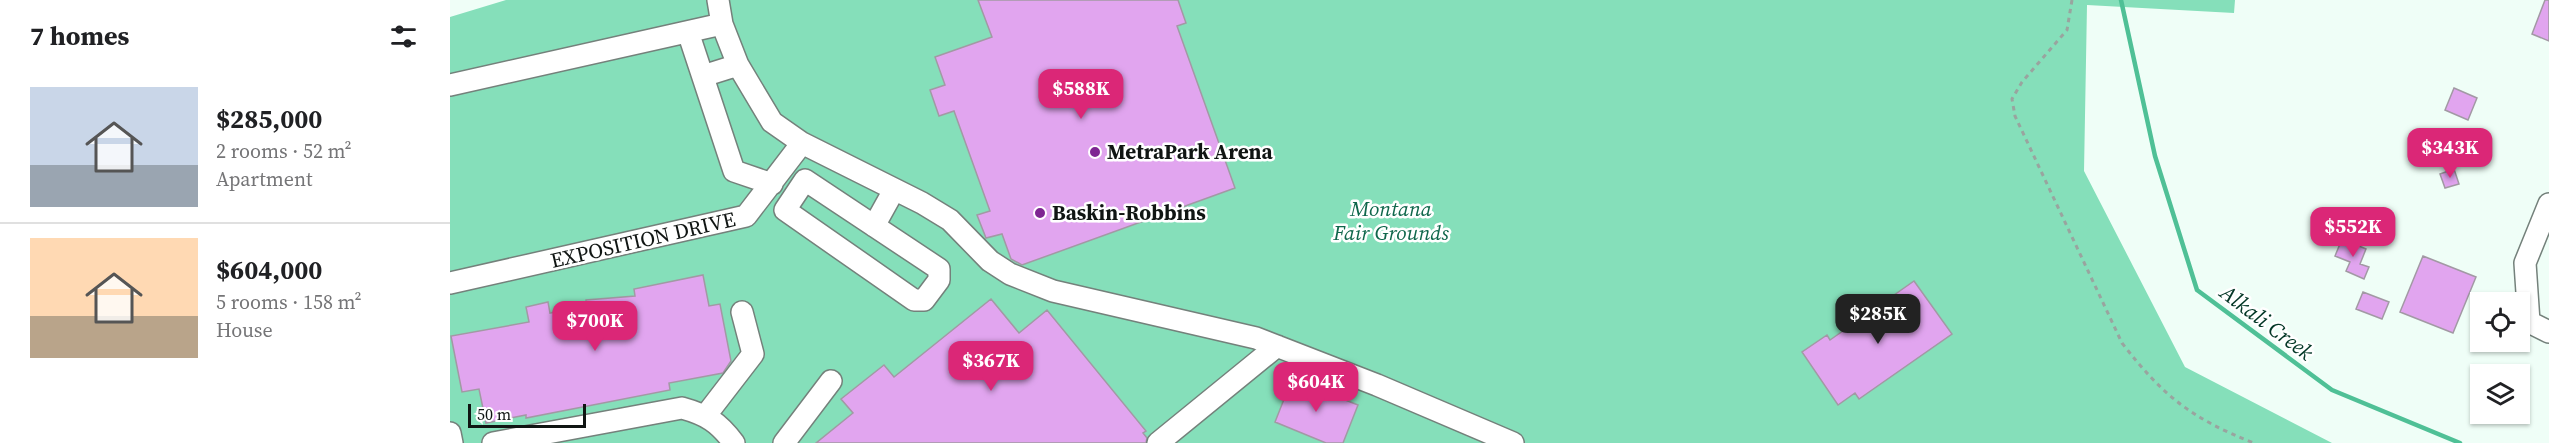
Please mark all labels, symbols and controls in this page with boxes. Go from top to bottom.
text: 7 homes [30,18,129,54]
icon: filters [387,20,420,53]
pin: $588K [1039,69,1123,120]
text: $588K [1052,74,1110,102]
text: $285,000 [216,101,322,137]
icon: home [78,111,150,183]
pin: $343K [2408,128,2492,179]
text: $343K [2421,133,2479,161]
text: 2 rooms · 52 m² [216,137,352,165]
place label: MetraPark Arena [1107,137,1273,166]
marker: MetraPark Arena [1088,145,1102,159]
text: Apartment [216,165,313,193]
park label: Montana Fair Grounds [1332,194,1449,247]
place label: Baskin-Robbins [1052,198,1206,227]
street label: EXPOSITION DRIVE [547,204,738,275]
marker: Baskin-Robbins [1033,206,1047,220]
pin: $552K [2311,207,2395,258]
text: $552K [2324,212,2382,240]
text: $604,000 [216,252,322,288]
icon: home [78,262,150,334]
water label: Alkali Creek [2213,276,2320,367]
text: 5 rooms · 158 m² [216,288,362,316]
map controls [2470,292,2530,424]
button: locate [2470,292,2530,352]
pin: $285K [1836,294,1920,345]
text: $285K [1849,299,1907,327]
pin: $700K [553,301,637,352]
text: $700K [566,306,624,334]
text: House [216,316,273,344]
pin: $367K [949,341,1033,392]
text: $367K [962,346,1020,374]
pin: $604K [1274,362,1358,413]
button: layers [2470,364,2530,424]
text: $604K [1287,367,1345,395]
scale bar [468,401,586,428]
text: 50 m [477,403,511,425]

